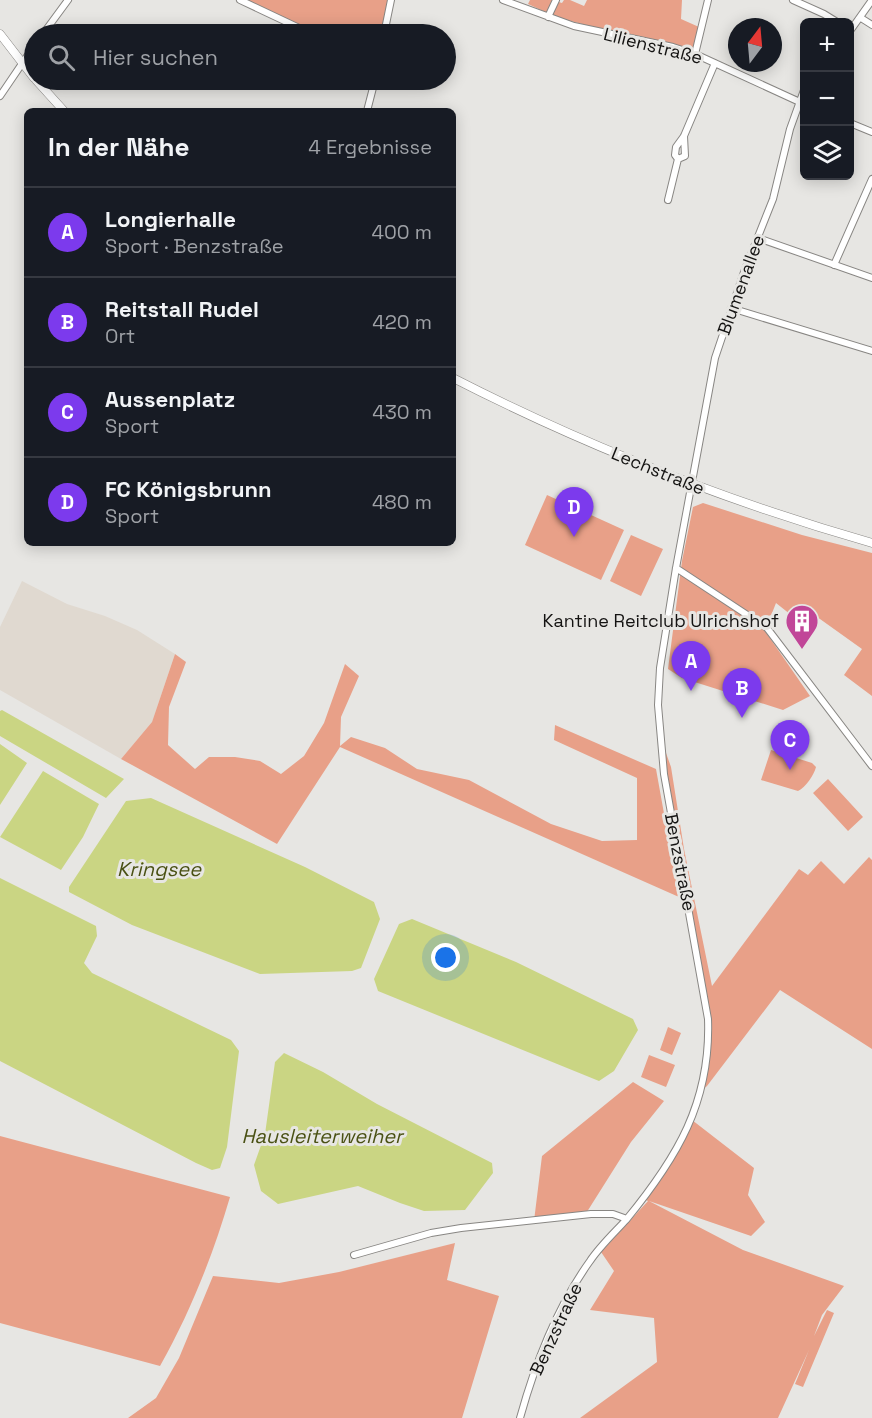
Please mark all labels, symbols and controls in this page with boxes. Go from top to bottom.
north arrow [728,18,782,72]
map controls [800,18,854,180]
button: + [800,18,854,72]
street label: Lilienstraße [601,22,705,69]
search box [24,24,456,90]
icon: search [45,41,78,74]
text: Hier suchen [93,43,218,71]
button: − [800,72,854,126]
button: layers [800,126,854,180]
text: In der Nähe [48,130,189,164]
text: 4 Ergebnisse [308,134,432,160]
text: Longierhalle [105,205,236,233]
text: A [61,219,74,245]
text: 400 m [372,219,432,245]
street label: Blumenallee [712,232,769,338]
text: Sport · Benzstraße [105,233,284,259]
text: Reitstall Rudel [105,295,259,323]
text: B [61,309,74,335]
text: 420 m [372,309,432,335]
text: Ort [105,323,135,349]
text: Aussenplatz [105,385,235,413]
text: C [61,399,74,425]
text: 430 m [372,399,432,425]
text: Sport [105,413,159,439]
street label: Lechstraße [608,441,708,500]
text: FC Königsbrunn [105,475,272,503]
pin: D [554,488,594,537]
text: D [61,489,74,515]
text: 480 m [372,489,432,515]
text: Sport [105,503,159,529]
building icon: Kantine Reitclub Ulrichshof [784,603,820,650]
place label: Kantine Reitclub Ulrichshof [542,609,779,632]
pin: A [672,642,710,691]
pin: B [722,668,762,718]
pin: C [770,720,810,770]
street label: Benzstraße [660,811,701,913]
water label: Kringsee [117,856,202,882]
your location [431,943,460,972]
water label: Hausleiterweiher [241,1123,405,1149]
street label: Benzstraße [524,1279,587,1379]

